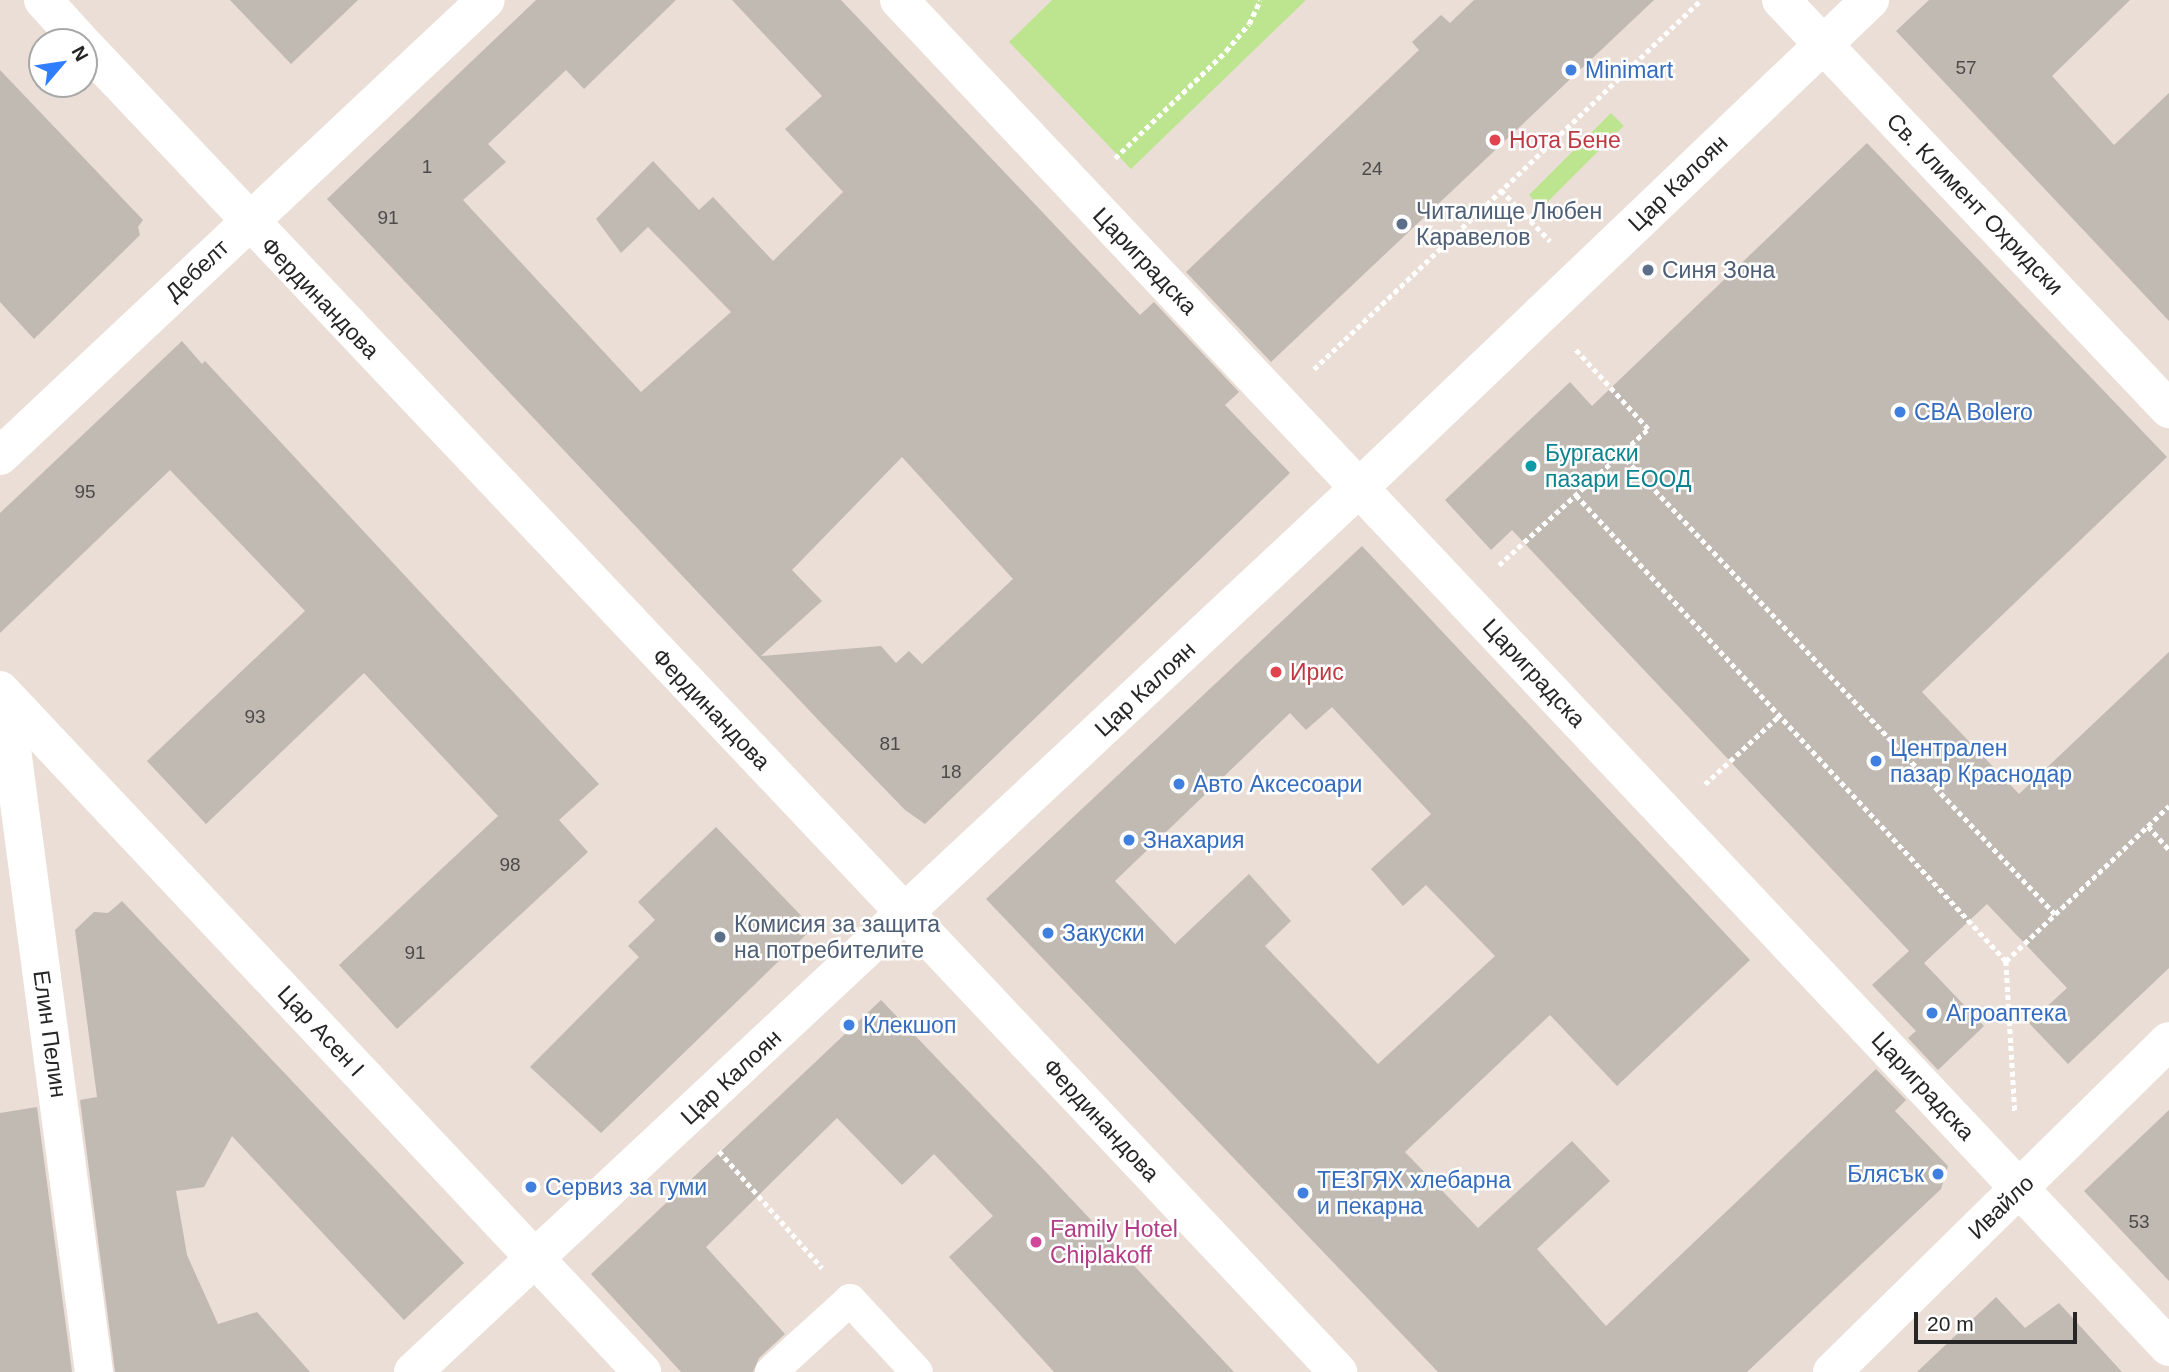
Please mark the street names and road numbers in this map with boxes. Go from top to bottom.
street label: Св. Климент Охридски [1881,107,2069,301]
street label: Цар Калоян [1623,129,1733,237]
street label: Цариградска [1087,202,1203,320]
street label: Фердинандова [255,232,385,364]
street label: Дебелт [159,234,235,306]
street label: Цариградска [1477,613,1591,733]
street label: Цар Калоян [1089,635,1201,743]
street label: Фердинандова [646,643,776,775]
street label: Елин Пелин [27,969,73,1099]
street label: Цар Асен I [272,980,370,1082]
street label: Цар Калоян [675,1023,787,1131]
street label: Цариградска [1866,1026,1980,1146]
street label: Фердинандова [1037,1053,1165,1187]
street label: Ивайло [1962,1169,2040,1245]

